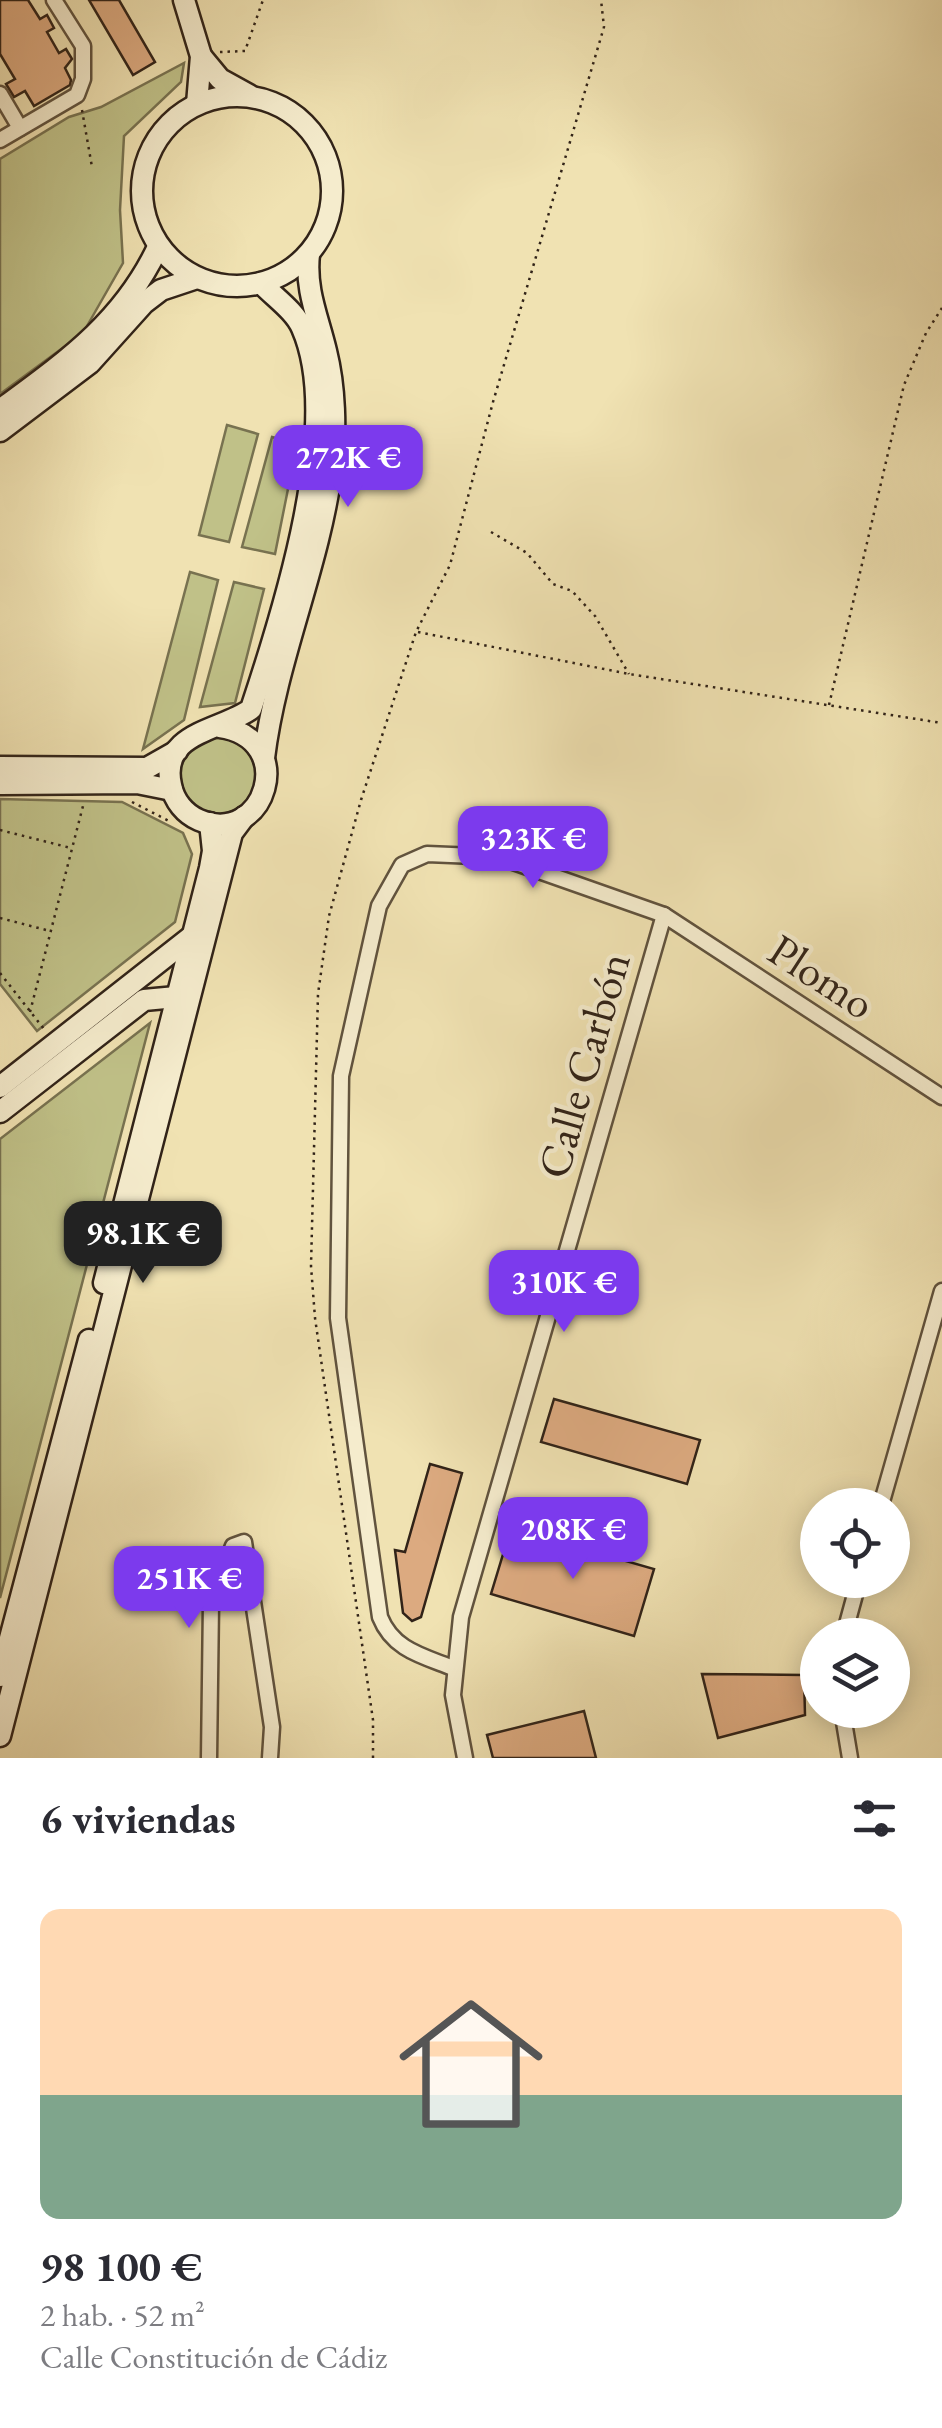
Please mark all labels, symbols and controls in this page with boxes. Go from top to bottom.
pin: 272K € [267,425,429,510]
text: 272K € [295,436,401,478]
pin: 323K € [452,806,614,891]
text: 323K € [480,817,586,859]
street label: Plomo [758,920,886,1032]
street label: Calle Carbón [523,945,643,1185]
pin: 98.1K € [51,1201,235,1286]
text: 98.1K € [86,1212,200,1254]
pin: 310K € [483,1250,645,1335]
text: 310K € [511,1261,617,1303]
map controls [800,1488,910,1728]
button: locate [800,1488,910,1598]
pin: 208K € [492,1497,654,1582]
text: 208K € [520,1508,626,1550]
pin: 251K € [108,1546,270,1631]
text: 251K € [136,1557,242,1599]
button: layers [800,1618,910,1728]
text: 6 viviendas [40,1791,236,1846]
icon: filters [847,1791,902,1846]
icon: home [381,1974,561,2154]
text: 98 100 € [40,2239,202,2294]
text: 2 hab. · 52 m² [40,2294,205,2336]
text: Calle Constitución de Cádiz [40,2336,387,2378]

